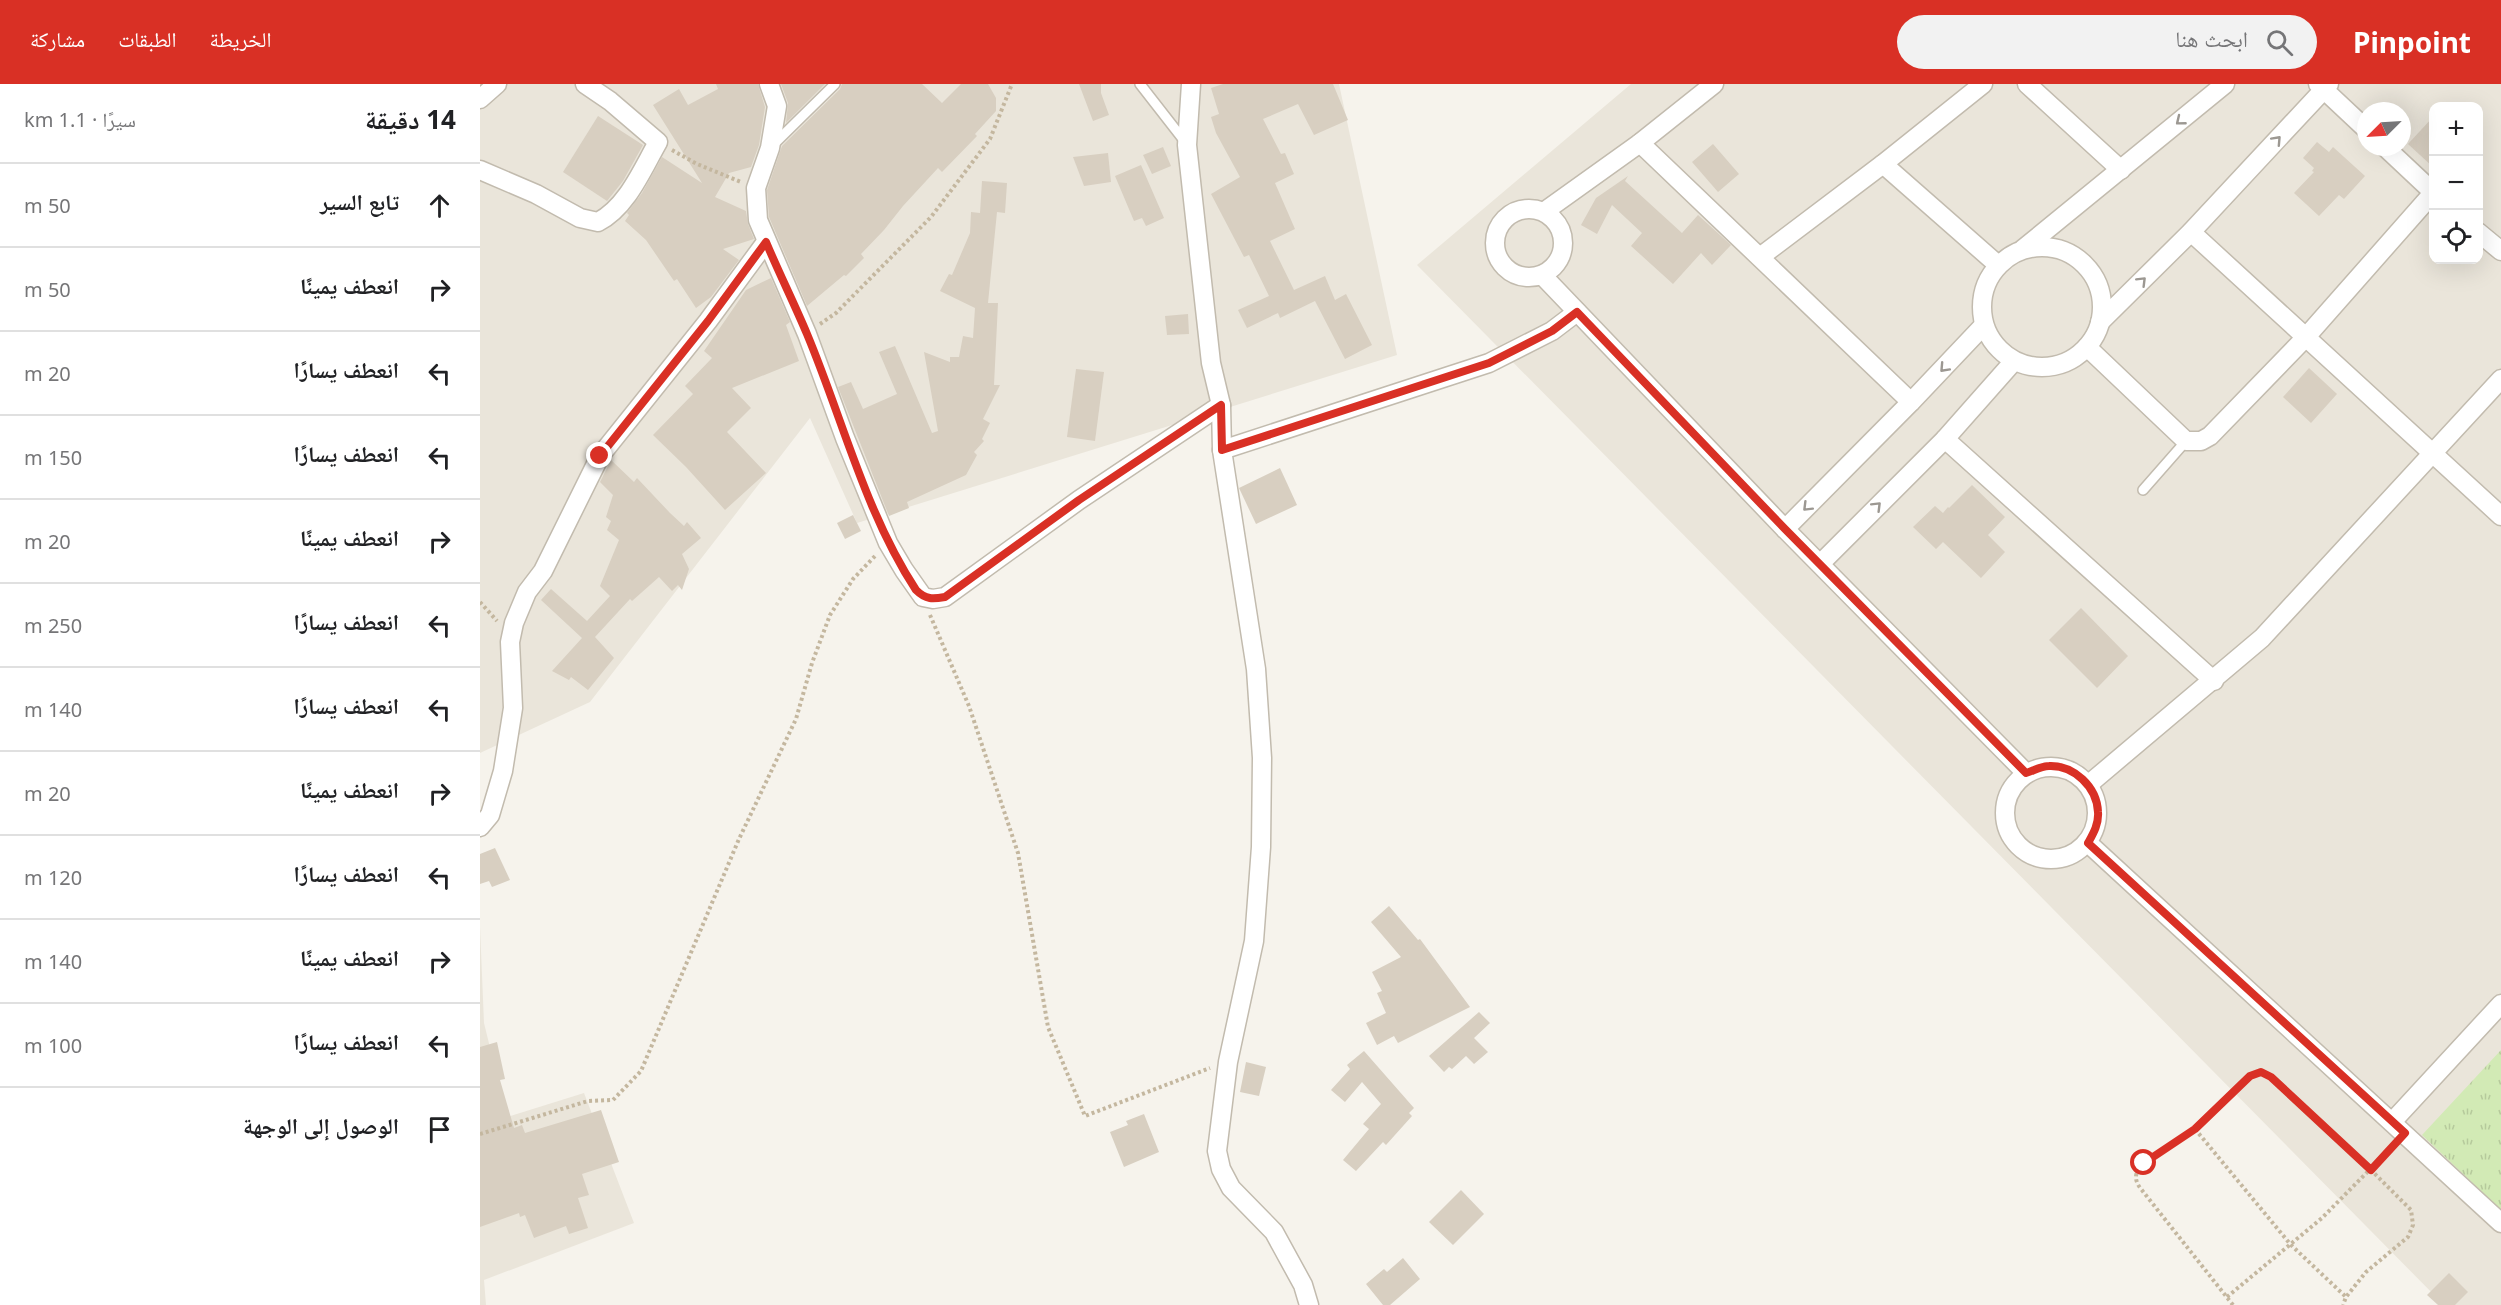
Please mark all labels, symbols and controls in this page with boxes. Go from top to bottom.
search box [1897,15,2317,69]
text: ابحث هنا [2175,23,2248,53]
text: Pinpoint [2353,23,2471,61]
text: مشاركة [30,25,85,53]
text: الطبقات [118,25,177,53]
text: الخريطة [210,25,271,53]
icon: search [2263,26,2296,59]
text: 14 دقيقة [365,101,456,137]
north arrow [2357,102,2411,156]
map controls [2429,102,2483,264]
button: + [2429,102,2483,156]
text: سيرًا · 1.1 km [24,106,136,133]
one-way arrow [2176,114,2187,125]
one-way arrow [2270,136,2281,147]
button: − [2429,156,2483,210]
text: تابع السير [320,186,399,216]
icon: ahead [423,189,456,222]
text: 50 m [24,192,71,219]
button: locate [2429,210,2483,264]
text: انعطف يمينًا [300,270,399,300]
icon: right [423,273,456,306]
text: 50 m [24,276,71,303]
one-way arrow [2134,277,2145,288]
text: انعطف يسارًا [294,354,399,384]
icon: left [423,357,456,390]
text: 20 m [24,360,71,387]
one-way arrow [1940,361,1951,371]
text: انعطف يسارًا [294,438,399,468]
icon: left [423,441,456,474]
route end [586,442,612,468]
text: 150 m [24,444,82,471]
one-way arrow [1804,499,1815,510]
one-way arrow [1869,503,1880,514]
text: انعطف يمينًا [300,522,399,552]
icon: right [423,525,456,558]
text: 20 m [24,528,71,555]
text: انعطف يسارًا [294,606,399,636]
icon: left [423,609,456,642]
text: 250 m [24,612,82,639]
text: انعطف يسارًا [294,690,399,720]
icon: left [423,693,456,726]
text: 140 m [24,696,82,723]
text: انعطف يمينًا [300,774,399,804]
icon: right [423,777,456,810]
text: 20 m [24,780,71,807]
text: انعطف يسارًا [294,858,399,888]
icon: left [423,861,456,894]
text: 120 m [24,864,82,891]
text: انعطف يمينًا [300,942,399,972]
icon: right [423,945,456,978]
text: 140 m [24,948,82,975]
text: انعطف يسارًا [294,1026,399,1056]
icon: left [423,1029,456,1062]
text: 100 m [24,1032,82,1059]
text: الوصول إلى الوجهة [243,1110,399,1140]
icon: arrive [423,1113,456,1146]
route start [2130,1149,2156,1175]

